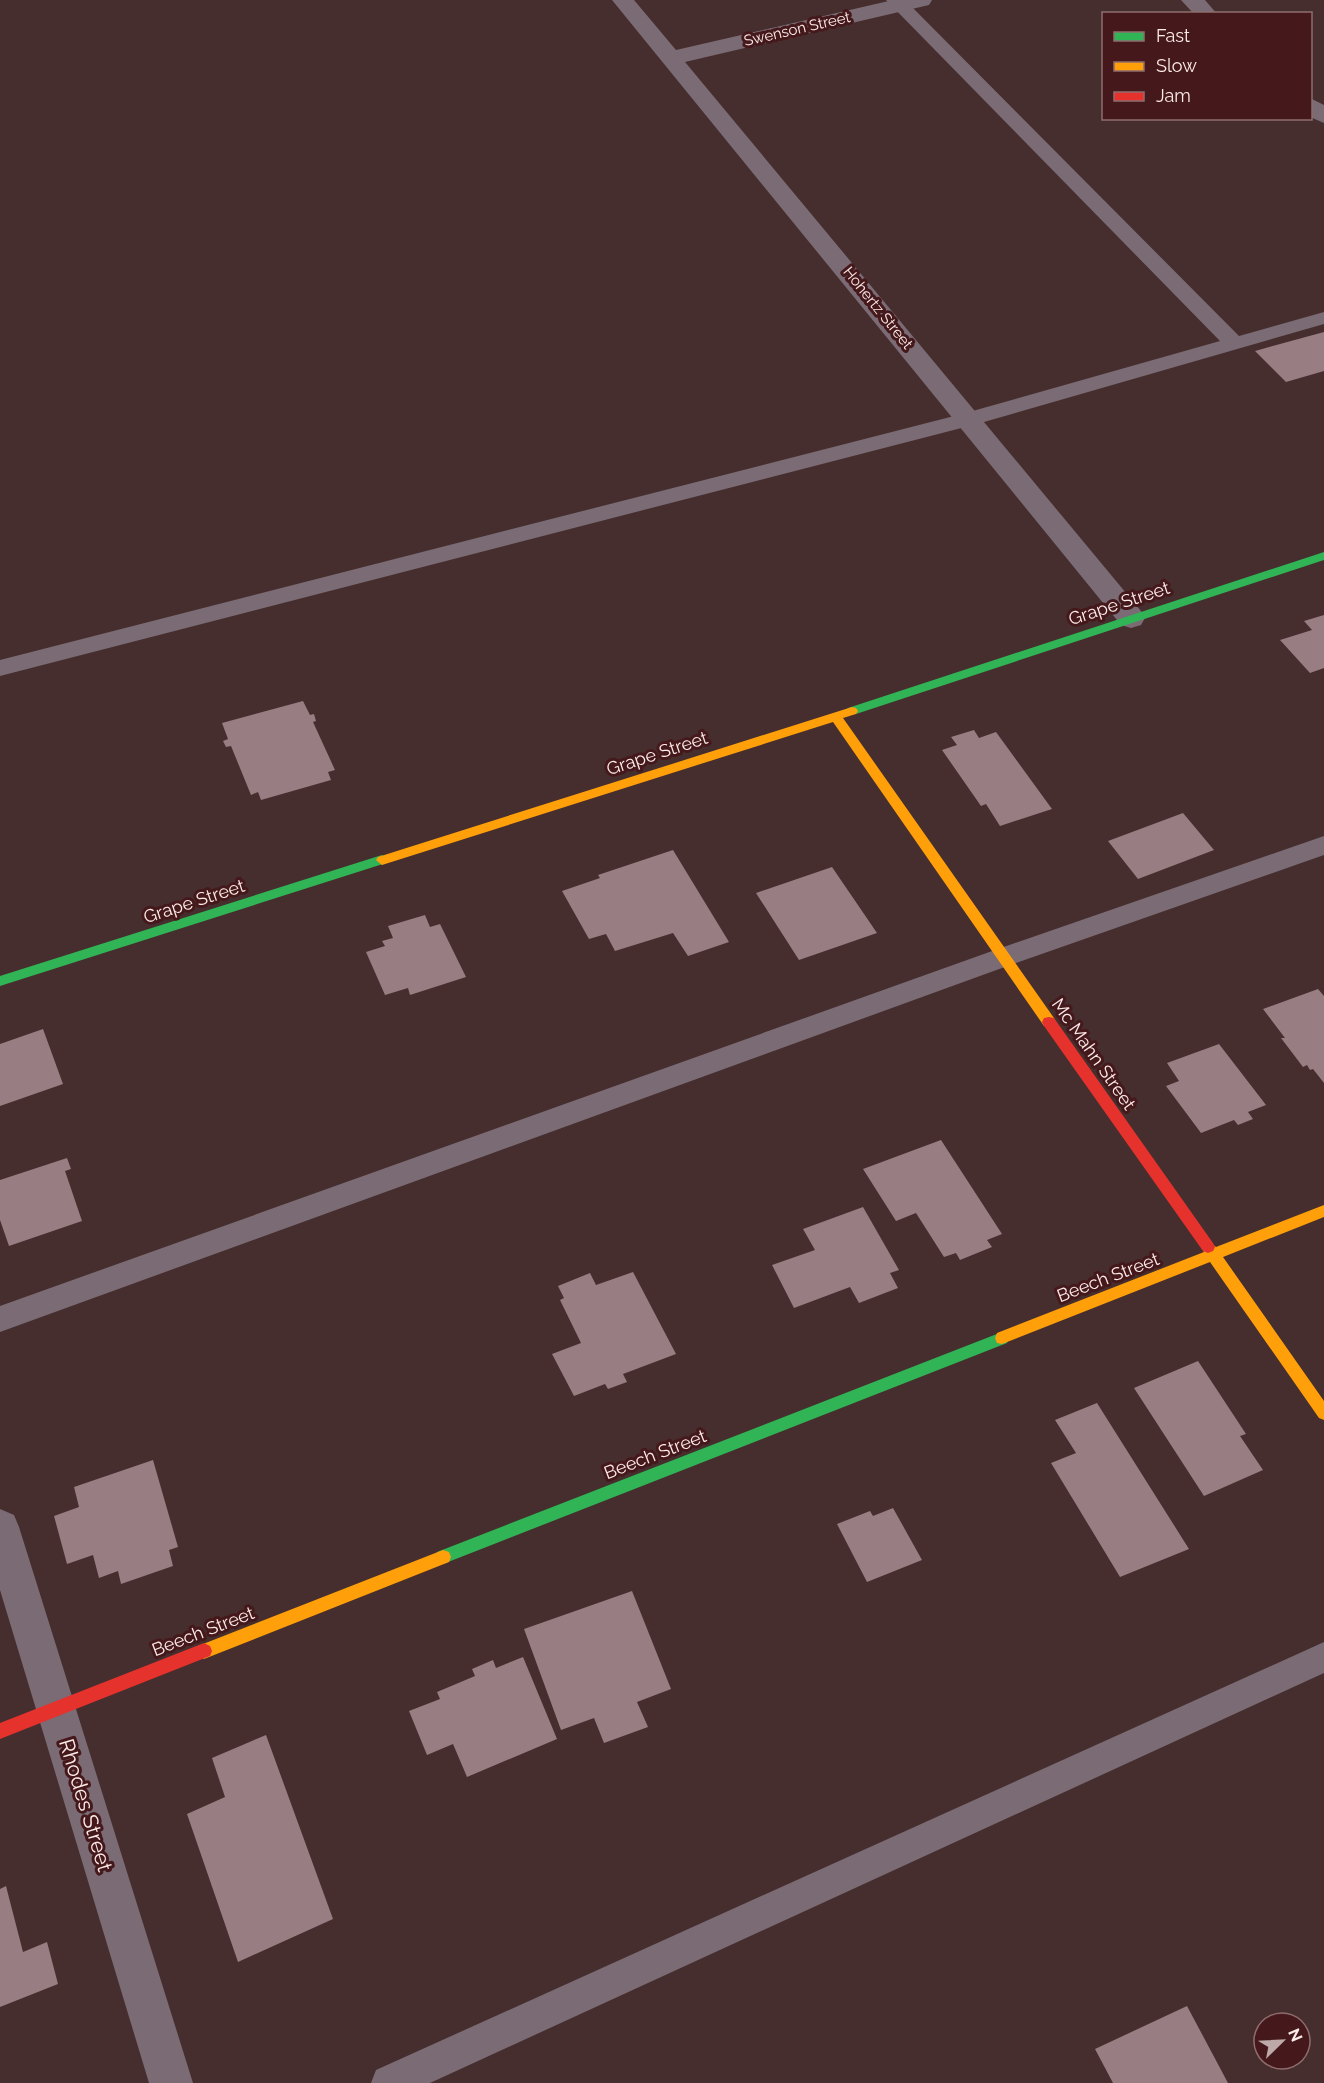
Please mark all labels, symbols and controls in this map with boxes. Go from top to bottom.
street label: Swenson Street [742,8,852,50]
legend [1102,12,1312,120]
text: Fast [1156,25,1190,46]
text: Slow [1156,55,1197,76]
text: Jam [1156,85,1191,106]
street label: Hohertz Street [839,263,917,353]
street label: Grape Street [1066,577,1172,629]
street label: Grape Street [604,727,710,779]
street label: Grape Street [141,875,247,927]
street label: Mc Mahn Street [1048,994,1140,1114]
street label: Beech Street [1054,1248,1162,1306]
street label: Beech Street [601,1425,709,1483]
street label: Beech Street [149,1602,257,1660]
street label: Rhodes Street [54,1736,118,1874]
north arrow [1252,2011,1312,2071]
text: N [1284,2026,1306,2045]

